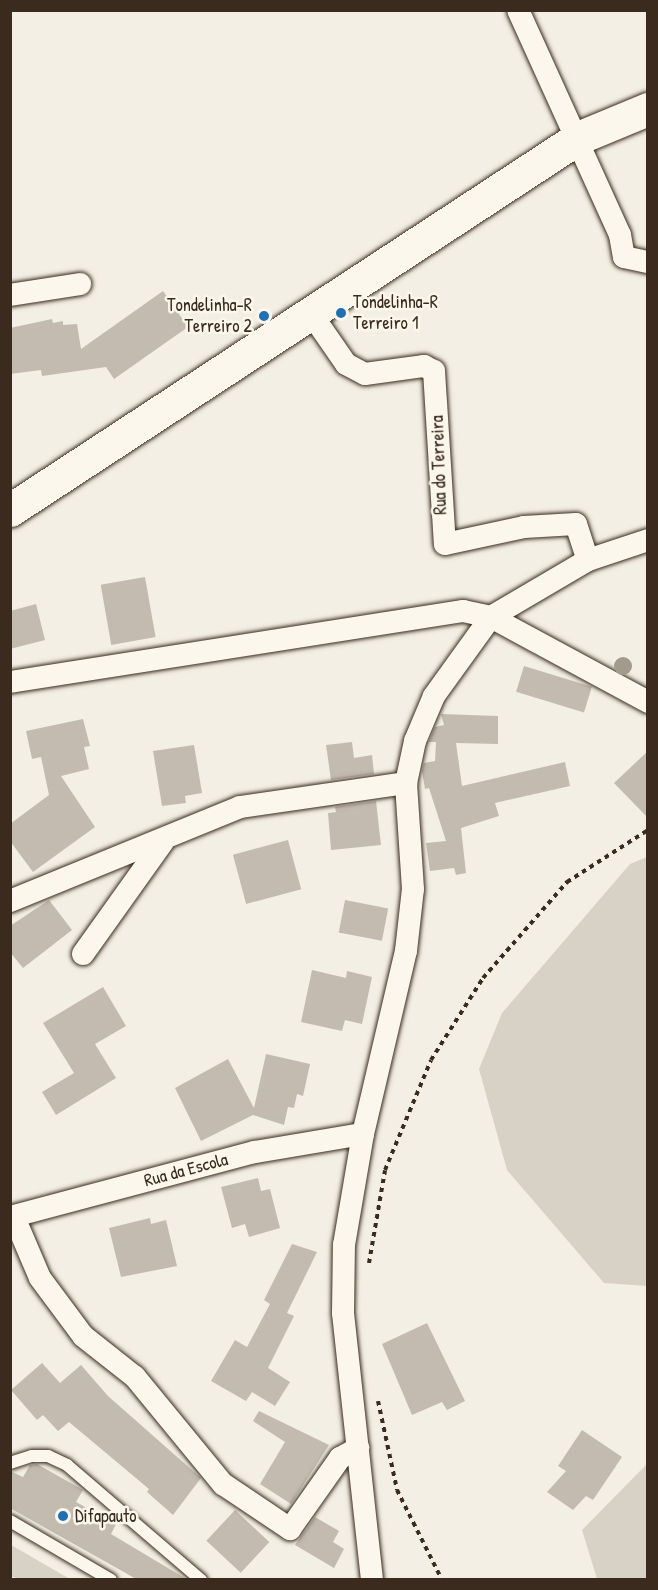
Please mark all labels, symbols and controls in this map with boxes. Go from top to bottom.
place label: Tondelinha-R Terreiro 1 [353,292,438,334]
place label: Tondelinha-R Terreiro 2 [167,295,252,338]
marker: Tondelinha-R Terreiro 1 [334,306,348,320]
marker: Tondelinha-R Terreiro 2 [257,309,271,323]
street label: Rua do Terreira [426,415,452,515]
street label: Rua da Escola [142,1148,230,1192]
place label: Difapauto [75,1505,137,1527]
marker: Difapauto [56,1509,70,1523]

